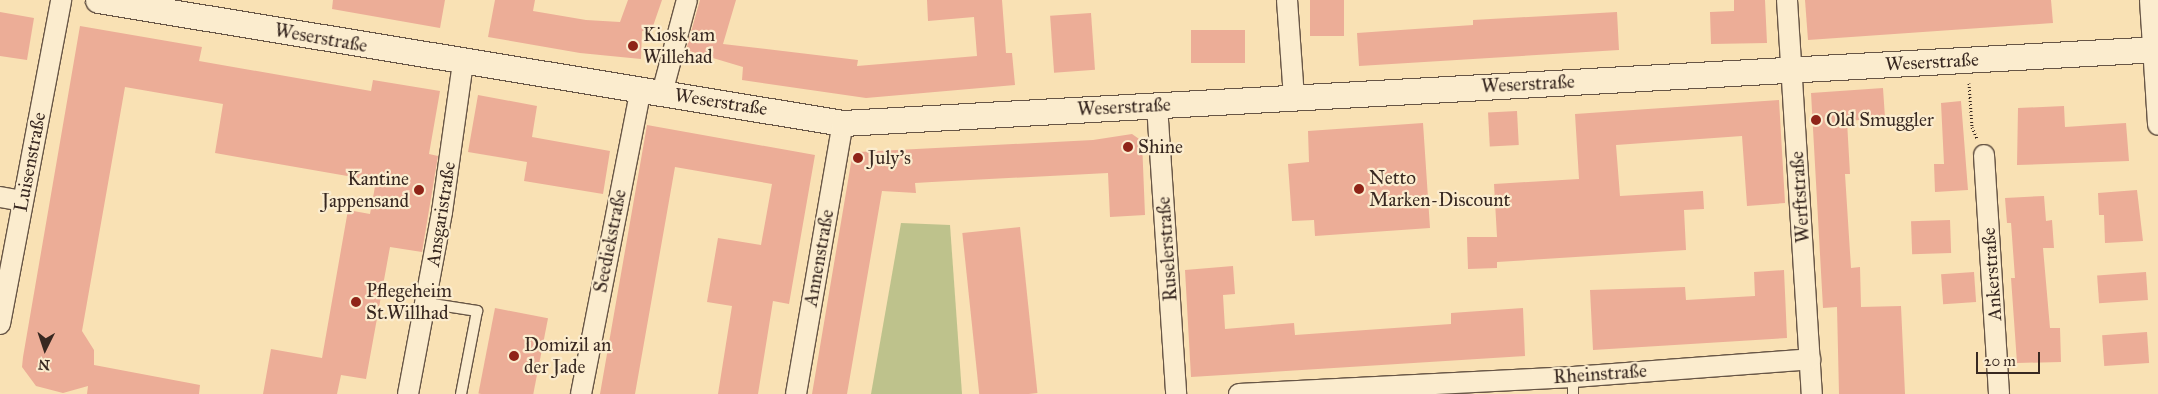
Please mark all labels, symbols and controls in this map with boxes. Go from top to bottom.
street label: Weserstraße [273,19,369,57]
place label: Kiosk am Willehad [643,24,715,68]
marker: Kiosk am Willehad [627,40,639,52]
street label: Weserstraße [1885,48,1979,76]
street label: Weserstraße [1481,70,1575,98]
street label: Weserstraße [673,83,769,121]
street label: Weserstraße [1077,93,1171,121]
place label: Old Smuggler [1826,109,1934,131]
street label: Luisenstraße [9,110,51,214]
marker: Old Smuggler [1810,114,1822,126]
place label: Shine [1138,136,1183,158]
marker: Shine [1122,141,1134,153]
place label: July's [868,147,911,169]
street label: Werftstraße [1785,150,1815,244]
marker: July's [852,152,864,164]
street label: Ansgaristraße [421,160,461,268]
place label: Netto Marken-Discount [1369,167,1510,211]
place label: Kantine Jappensand [322,168,409,212]
marker: Netto Marken-Discount [1353,183,1365,195]
marker: Kantine Jappensand [413,184,425,196]
street label: Seediekstraße [589,187,631,295]
street label: Ruselerstraße [1152,196,1182,302]
street label: Annenstraße [799,208,839,308]
street label: Ankerstraße [1977,227,2007,321]
place label: Pflegeheim St.Willhad [366,280,452,324]
marker: Pflegeheim St.Willhad [350,296,362,308]
north arrow [20,324,70,374]
place label: Domizil an der Jade [524,334,611,378]
scale bar [1978,342,2042,374]
marker: Domizil an der Jade [508,350,520,362]
text: 20 m [1984,352,2016,370]
text: N [37,356,50,373]
street label: Rheinstraße [1552,359,1648,389]

